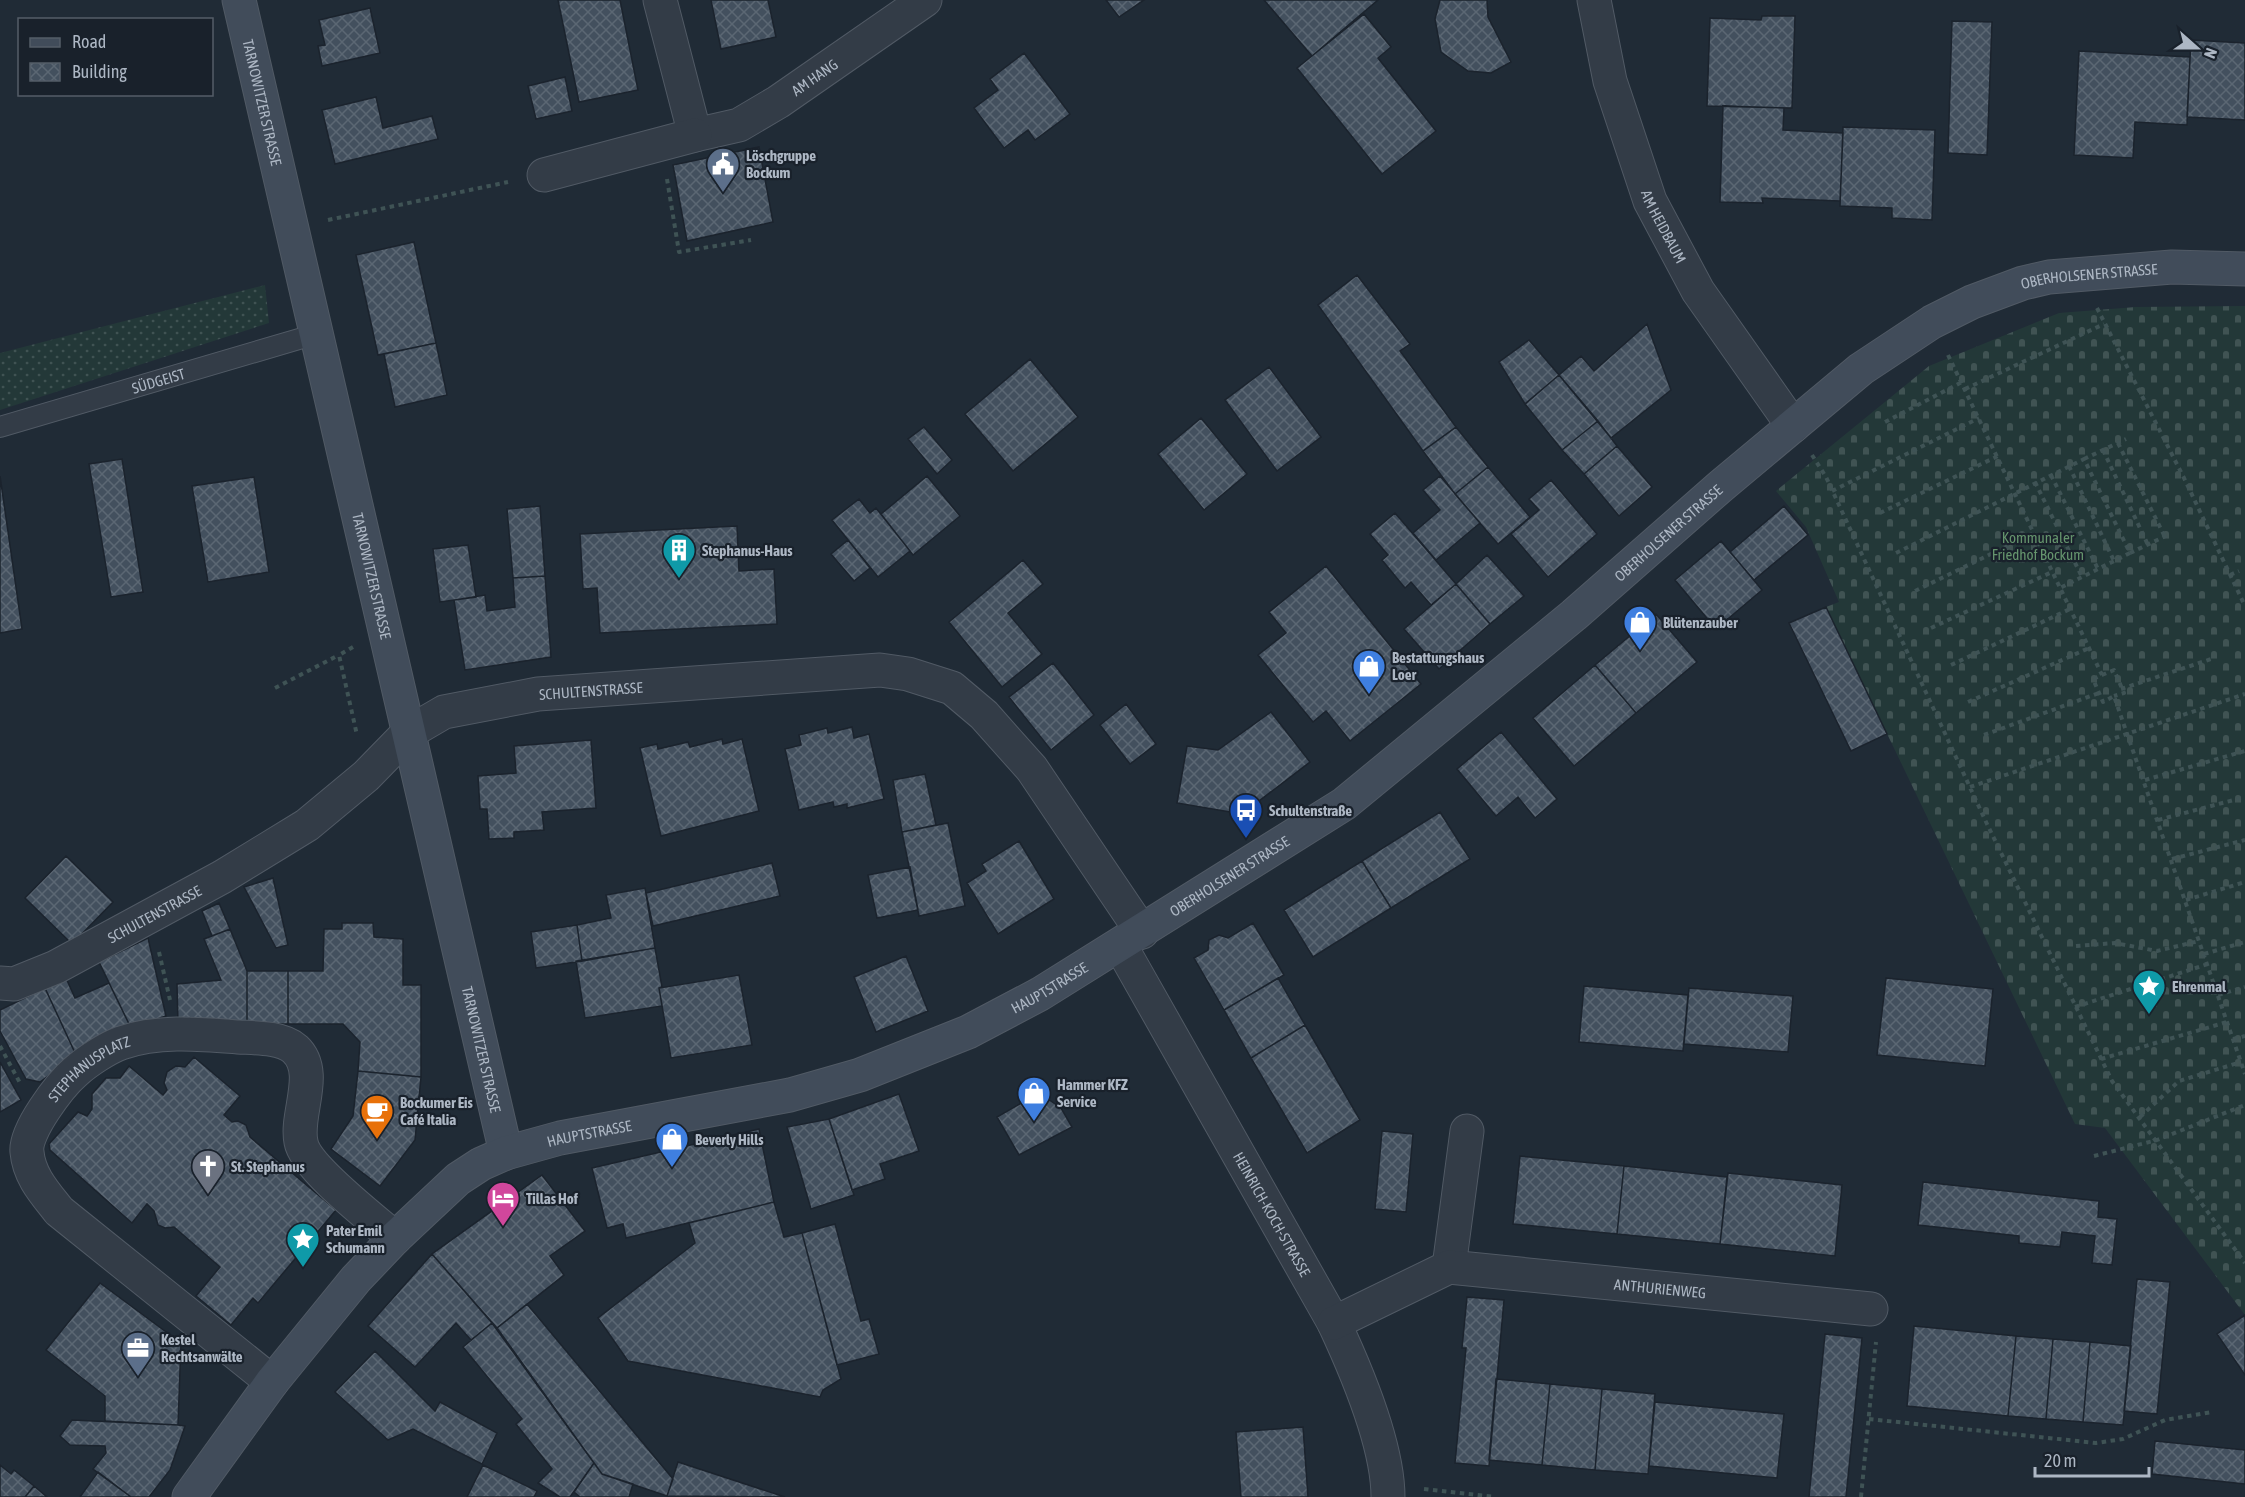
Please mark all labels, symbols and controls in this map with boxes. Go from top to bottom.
legend [18,18,213,96]
north arrow [2167,18,2227,78]
text: Road [72,31,106,52]
street label: TARNOWITZER STRASSE [240,37,286,168]
text: N [2201,46,2221,61]
street label: AM HANG [788,55,841,99]
text: Building [72,61,127,82]
public building icon: Löschgruppe Bockum [705,146,741,193]
place label: Löschgruppe Bockum [746,147,816,181]
street label: AM HEIDBAUM [1638,188,1690,266]
street label: OBERHOLSENER STRASSE [2019,260,2159,292]
street label: SÜDGEIST [130,364,187,396]
street label: OBERHOLSENER STRASSE [1611,480,1726,584]
street label: TARNOWITZER STRASSE [349,511,395,641]
park label: Kommunaler Friedhof Bockum [1992,529,2084,563]
building icon: Stephanus-Haus [661,532,697,579]
place label: Stephanus-Haus [702,542,793,559]
shop icon: Blütenzauber [1622,604,1658,651]
place label: Blütenzauber [1663,614,1738,631]
shop icon: Bestattungshaus Loer [1351,648,1387,695]
place label: Bestattungshaus Loer [1392,649,1485,683]
street label: SCHULTENSTRASSE [539,678,644,702]
bus stop icon: Schultenstraße [1228,792,1264,839]
place label: Schultenstraße [1269,802,1352,819]
street label: OBERHOLSENER STRASSE [1166,832,1292,919]
street label: SCHULTENSTRASSE [104,881,204,946]
street label: HAUPTSTRASSE [1008,958,1091,1016]
place icon: Ehrenmal [2131,968,2167,1015]
place label: Ehrenmal [2172,978,2227,995]
street label: TARNOWITZER STRASSE [459,984,505,1115]
street label: STEPHANUSPLATZ [44,1032,132,1105]
shop icon: Hammer KFZ Service [1016,1075,1052,1122]
place label: Hammer KFZ Service [1057,1076,1128,1110]
cafe icon: Bockumer Eis Café Italia [359,1093,395,1140]
place label: Bockumer Eis Café Italia [400,1094,473,1128]
street label: HAUPTSTRASSE [545,1116,633,1150]
shop icon: Beverly Hills [654,1121,690,1168]
place label: Beverly Hills [695,1131,764,1148]
church icon: St. Stephanus [190,1148,226,1195]
street label: HEINRICH-KOCH-STRASSE [1230,1149,1314,1280]
place label: St. Stephanus [231,1158,306,1175]
hotel icon: Tillas Hof [485,1180,521,1227]
place label: Tillas Hof [526,1190,579,1207]
place icon: Pater Emil Schumann [285,1221,321,1268]
place label: Pater Emil Schumann [326,1222,385,1256]
street label: ANTHURIENWEG [1613,1275,1707,1301]
office icon: Kestel Rechtsanwälte [120,1330,156,1377]
place label: Kestel Rechtsanwälte [161,1331,243,1365]
scale bar [2035,1440,2149,1478]
text: 20 m [2044,1450,2076,1471]

